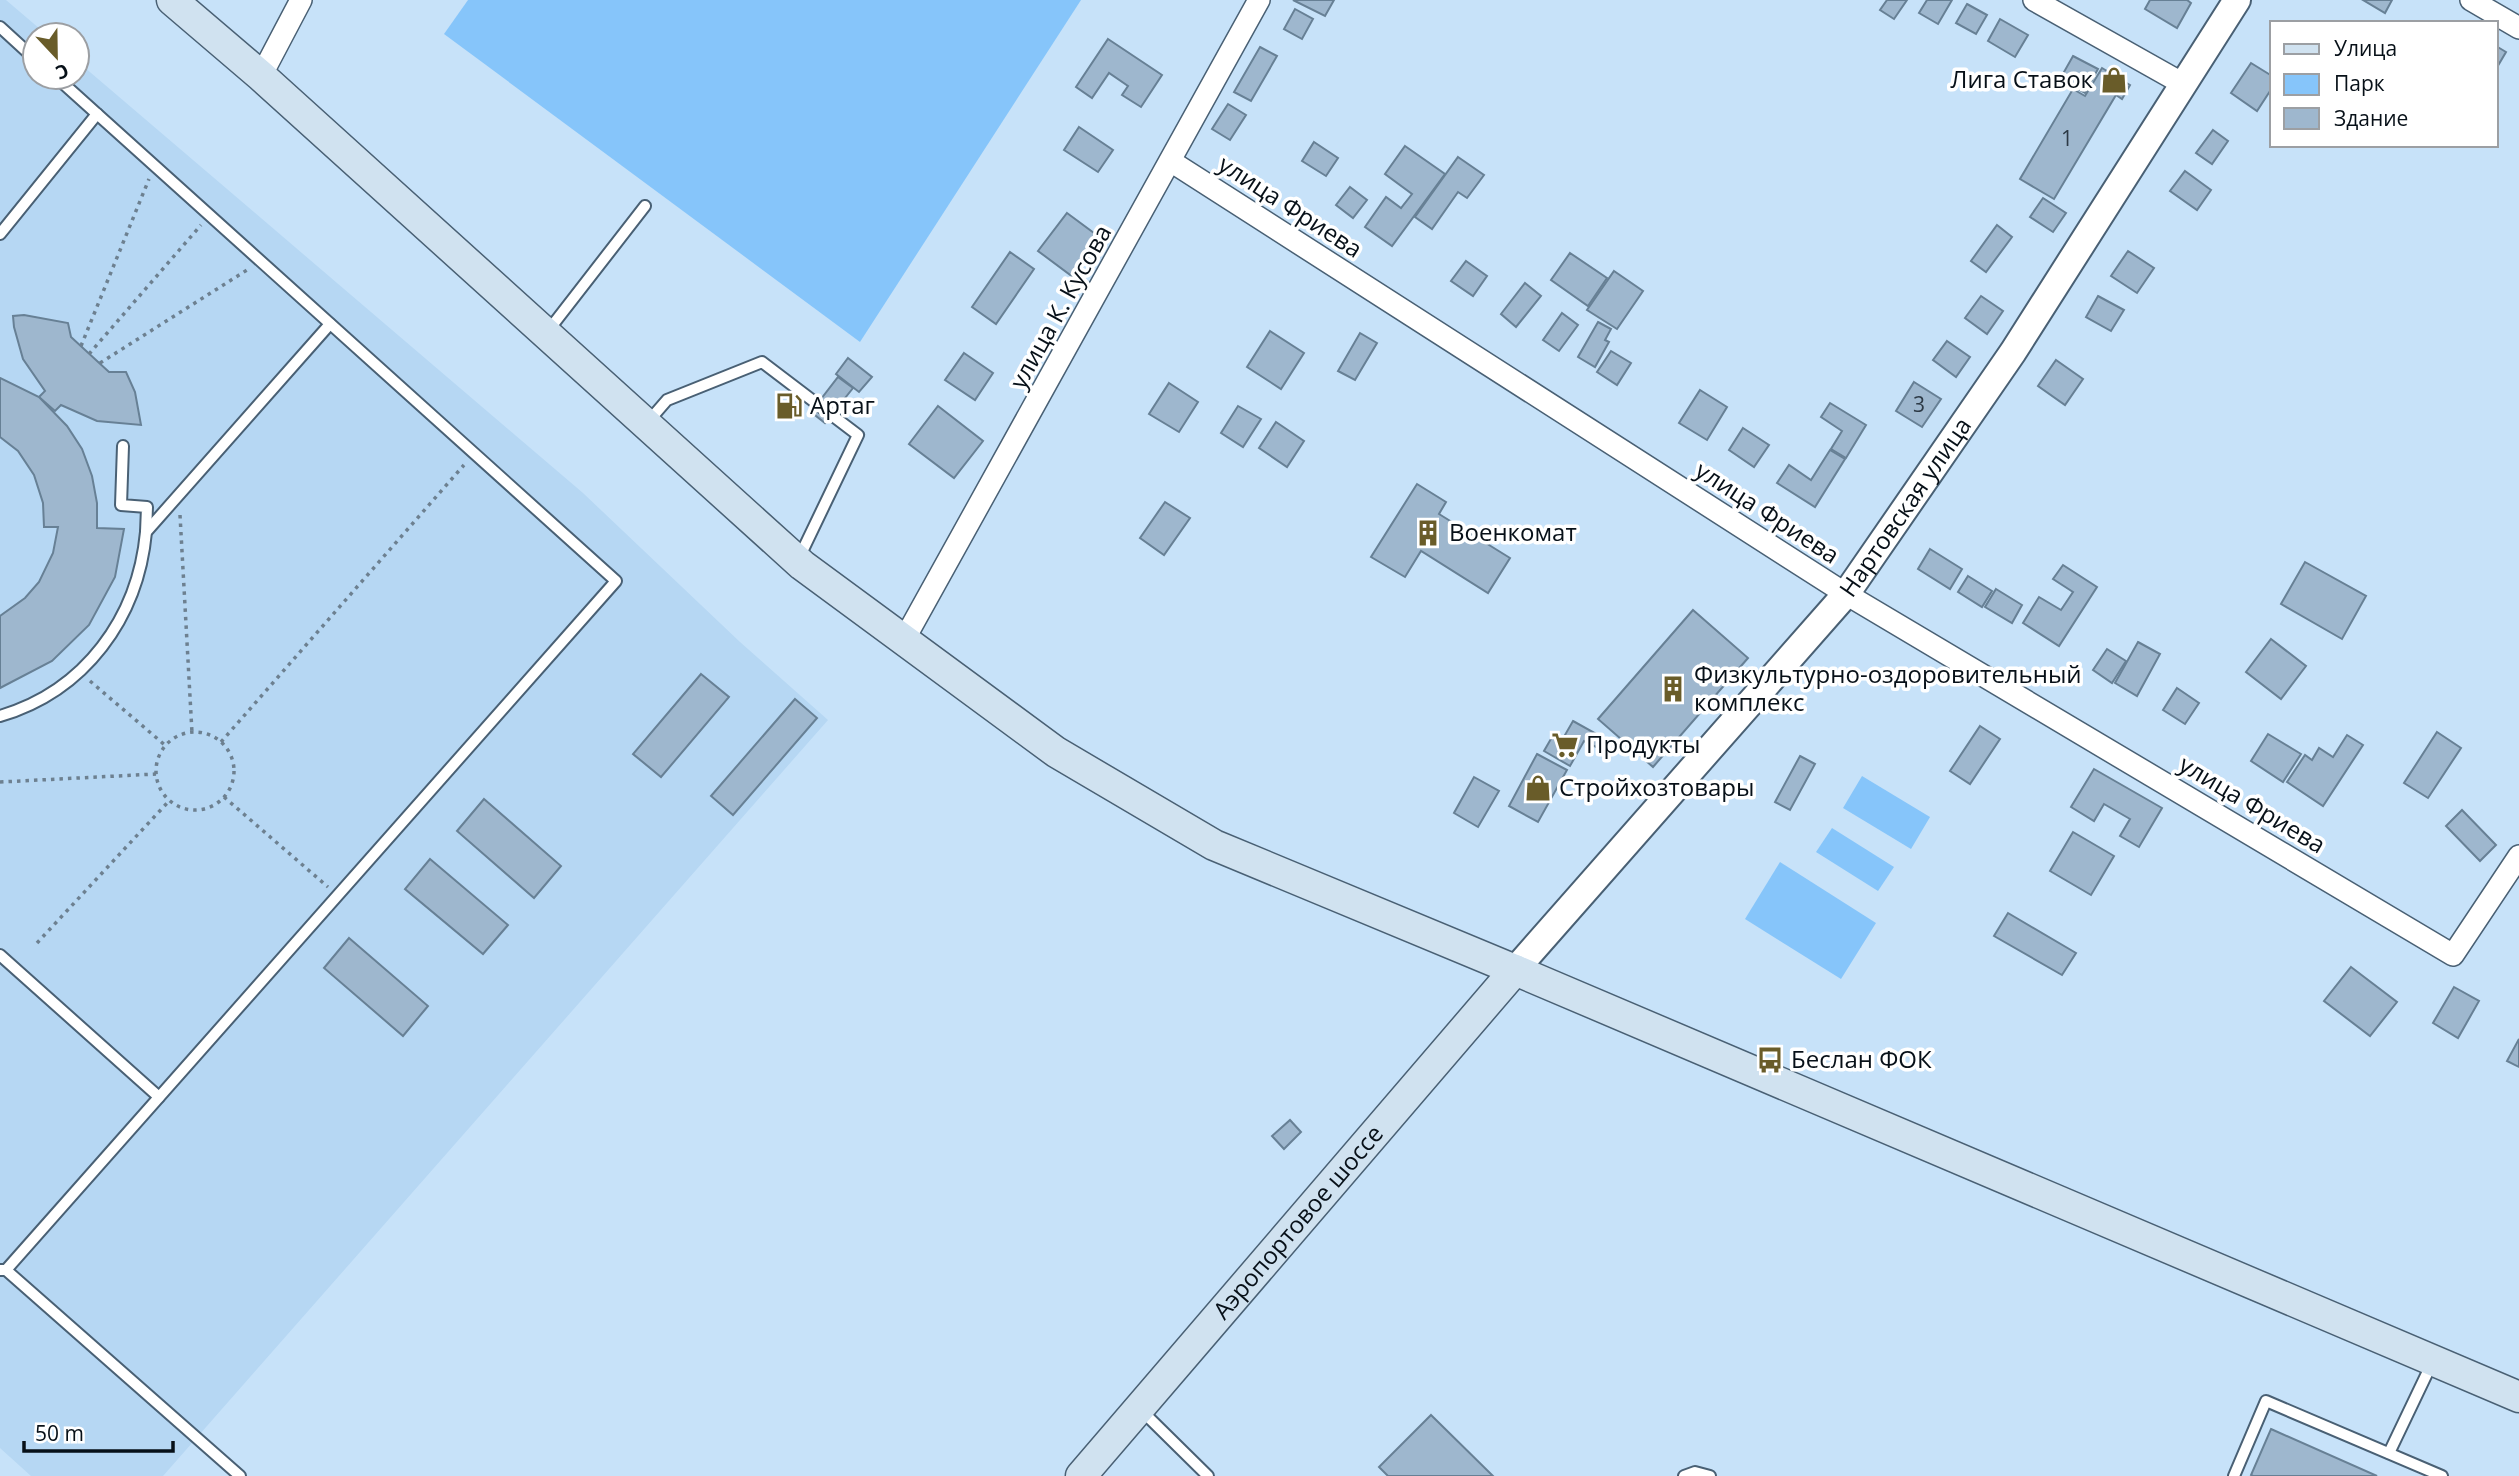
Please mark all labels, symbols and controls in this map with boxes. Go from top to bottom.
north arrow [21,21,91,91]
legend [2270,21,2498,147]
text: Улица [2334,34,2397,62]
text: С [52,57,73,86]
place label: Лига Ставок [1951,62,2094,95]
shop icon: Лига Ставок [2099,65,2129,95]
text: Парк [2334,69,2385,97]
text: Здание [2334,104,2408,132]
house number: 1 [2061,124,2073,152]
street label: улица Фриева [1213,147,1369,265]
street label: улица К. Кусова [1001,218,1118,394]
place label: Артаг [810,388,875,421]
house number: 3 [1913,390,1925,418]
fuel station icon: Артаг [774,391,804,421]
street label: Нартовская улица [1831,410,1978,603]
street label: улица Фриева [1690,453,1846,571]
place label: Военкомат [1449,515,1577,548]
building icon: Военкомат [1413,518,1443,548]
place label: Физкультурно-оздоровительный комплекс [1694,657,2082,718]
building icon: Физкультурно-оздоровительный комплекс [1658,674,1688,704]
place label: Продукты [1586,727,1701,760]
supermarket icon: Продукты [1550,730,1580,760]
street label: улица Фриева [2173,747,2332,860]
place label: Стройхозтовары [1559,770,1754,803]
shop icon: Стройхозтовары [1523,773,1553,803]
place label: Беслан ФОК [1791,1042,1932,1075]
bus stop icon: Беслан ФОК [1755,1045,1785,1075]
street label: Аэропортовое шоссе [1205,1117,1390,1326]
scale bar [24,1410,173,1454]
text: 50 m [35,1419,84,1447]

